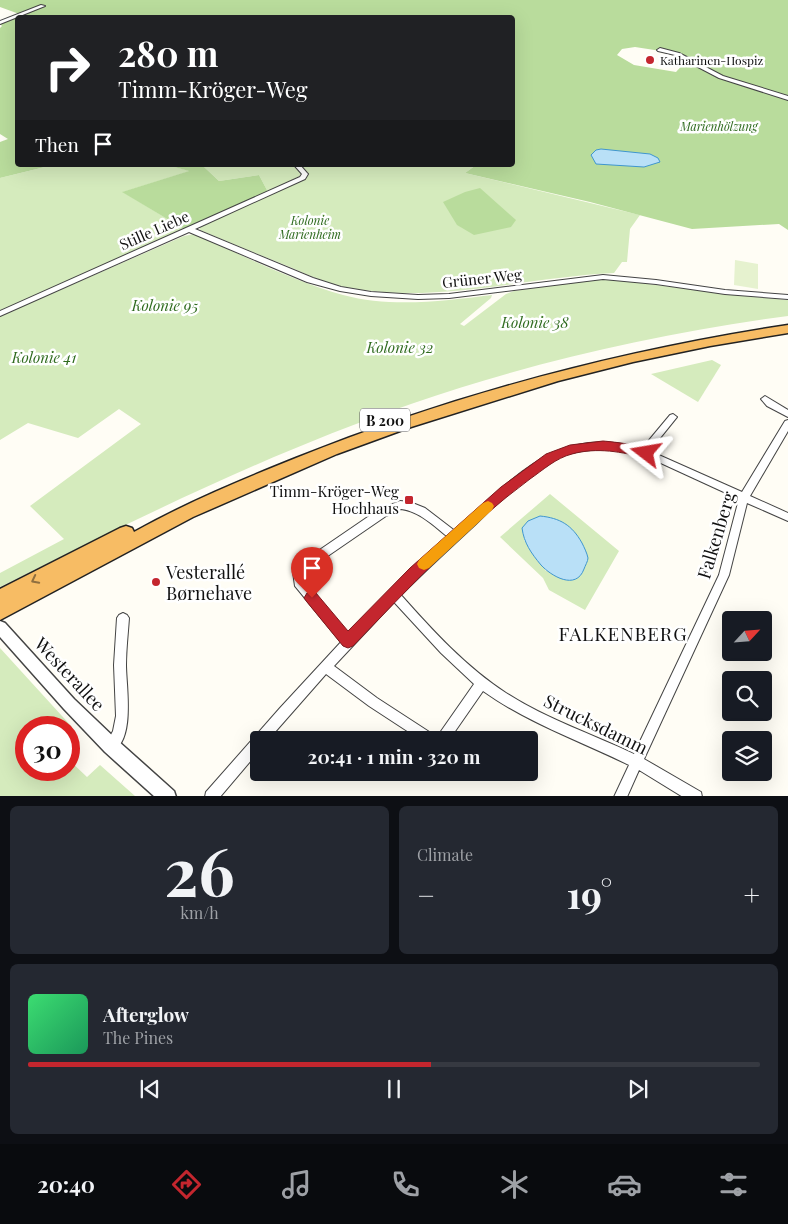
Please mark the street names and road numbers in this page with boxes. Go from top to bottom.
street label: Stille Liebe [116,206,192,254]
street label: Grüner Weg [441,264,523,292]
road number: B 200 [360,408,410,432]
street label: Falkenberg [691,488,741,582]
street label: Westerallee [29,631,110,716]
street label: Strucksdamm [540,689,652,759]

